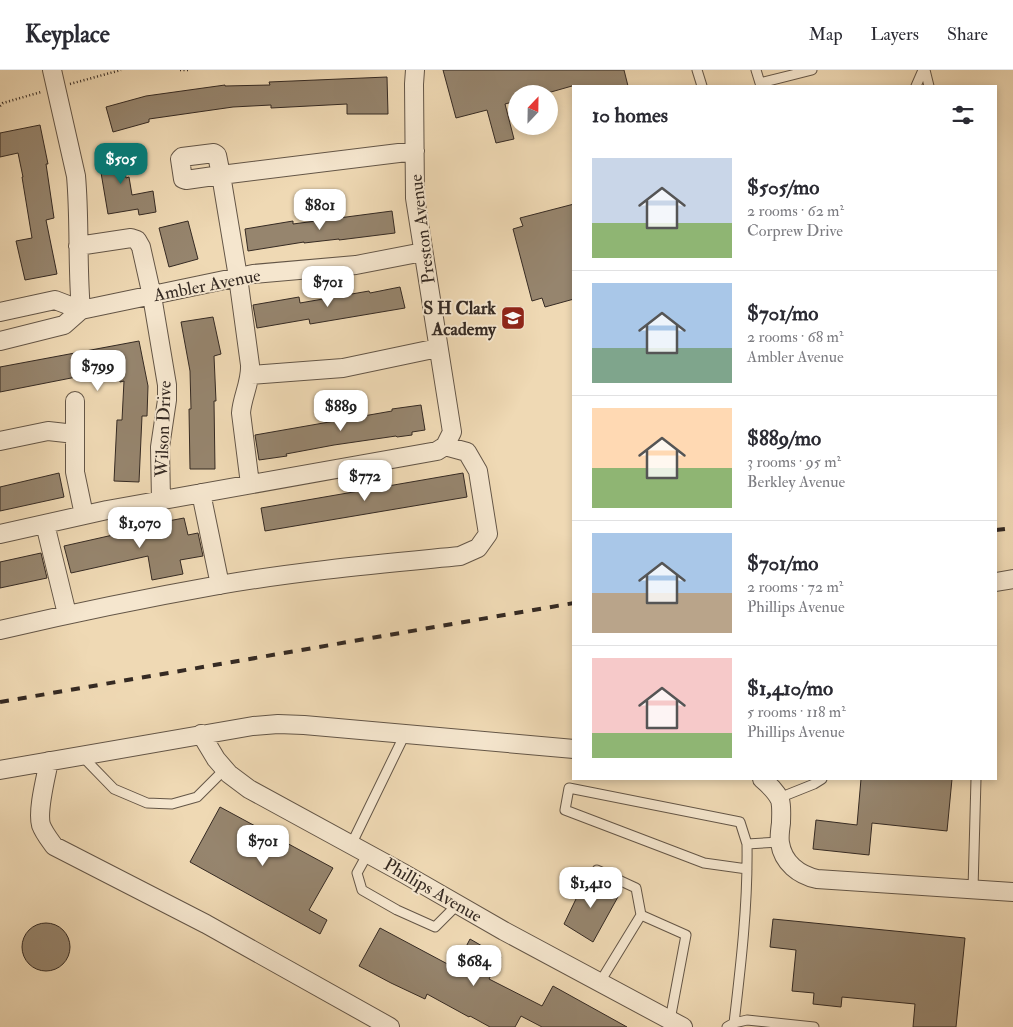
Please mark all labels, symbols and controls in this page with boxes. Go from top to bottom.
text: Keyplace [25,19,110,50]
text: Map [809,23,843,46]
text: Layers [871,23,919,46]
text: Share [947,23,988,46]
north arrow [508,85,558,135]
map controls [508,85,558,135]
icon: filters [949,101,977,129]
text: 10 homes [592,102,668,129]
pin: $505 [91,142,151,185]
text: $505 [105,149,137,169]
street label: Preston Avenue [404,172,441,285]
text: $505/mo [747,174,819,201]
icon: home [632,178,692,238]
pin: $801 [290,189,350,231]
text: $801 [305,195,335,215]
text: 2 rooms · 62 m² [747,201,844,221]
text: Corprew Drive [747,221,843,241]
street label: Ambler Avenue [151,264,263,307]
pin: $701 [298,266,358,308]
text: $701 [313,272,343,292]
place label: S H Clark Academy [423,297,497,341]
text: $701/mo [747,300,818,327]
icon: home [632,303,692,363]
school or university icon: S H Clark Academy [500,305,526,331]
text: 2 rooms · 68 m² [747,327,843,347]
text: Ambler Avenue [747,347,844,367]
pin: $799 [68,350,128,392]
text: $799 [82,356,114,376]
street label: Wilson Drive [150,380,177,479]
pin: $889 [311,390,371,432]
text: $889 [325,396,357,416]
text: $889/mo [747,425,821,452]
icon: home [632,428,692,488]
text: 3 rooms · 95 m² [747,452,841,472]
pin: $772 [335,460,395,502]
text: $772 [349,466,381,486]
text: Berkley Avenue [747,472,845,492]
pin: $1,070 [99,506,181,549]
text: $1,070 [119,513,161,533]
text: $701/mo [747,550,818,577]
icon: home [632,553,692,613]
text: 2 rooms · 72 m² [747,577,843,597]
text: Phillips Avenue [747,597,845,617]
text: $1,410/mo [747,675,833,702]
icon: home [632,678,692,738]
text: 5 rooms · 118 m² [747,702,846,722]
text: Phillips Avenue [747,722,845,742]
pin: $701 [233,824,293,867]
text: $701 [248,831,278,851]
street label: Phillips Avenue [379,853,486,928]
pin: $1,410 [550,866,632,909]
text: $1,410 [570,873,612,893]
pin: $684 [444,944,504,987]
text: $684 [457,951,491,971]

